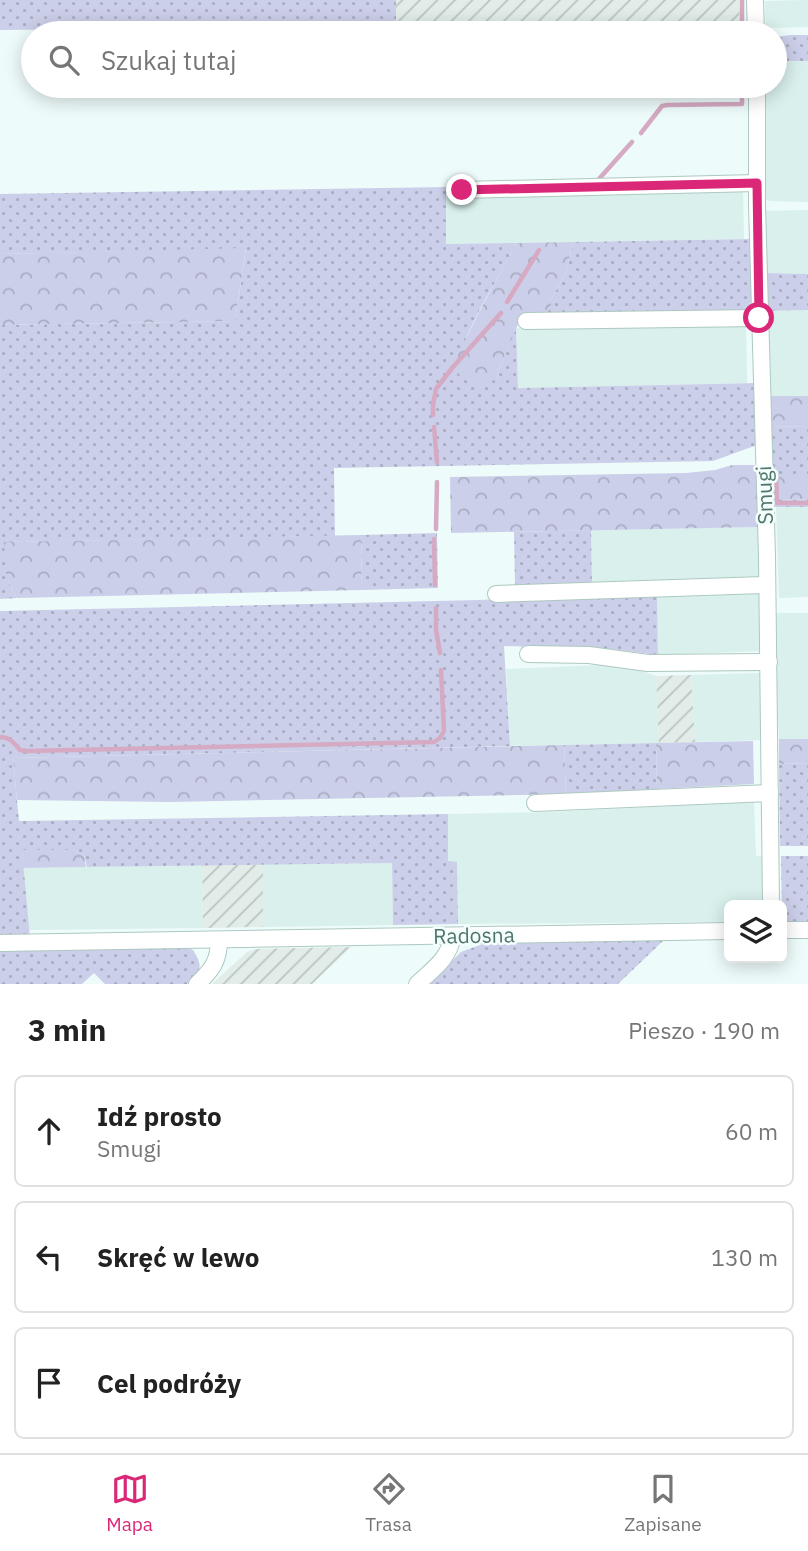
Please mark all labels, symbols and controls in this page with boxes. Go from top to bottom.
search box [21,21,787,98]
icon: search [45,41,83,79]
text: Szukaj tutaj [101,43,236,77]
route end [446,174,477,205]
route start [743,302,774,333]
street label: Smugi [749,465,779,525]
map controls [724,900,787,963]
button: layers [724,900,787,963]
street label: Radosna [433,920,515,950]
text: 3 min [28,1010,106,1049]
text: Pieszo · 190 m [628,1015,780,1045]
text: Idź prosto [97,1099,222,1133]
icon: ahead [30,1112,68,1150]
text: 60 m [725,1116,778,1146]
text: Smugi [97,1133,161,1163]
icon: left [30,1238,68,1276]
text: Skręć w lewo [97,1240,259,1274]
text: 130 m [711,1242,778,1272]
icon: arrive [30,1364,68,1402]
text: Cel podróży [97,1366,241,1400]
tab: Mapa [106,1470,153,1536]
tab: Trasa [365,1470,412,1536]
tab: Zapisane [624,1470,702,1536]

